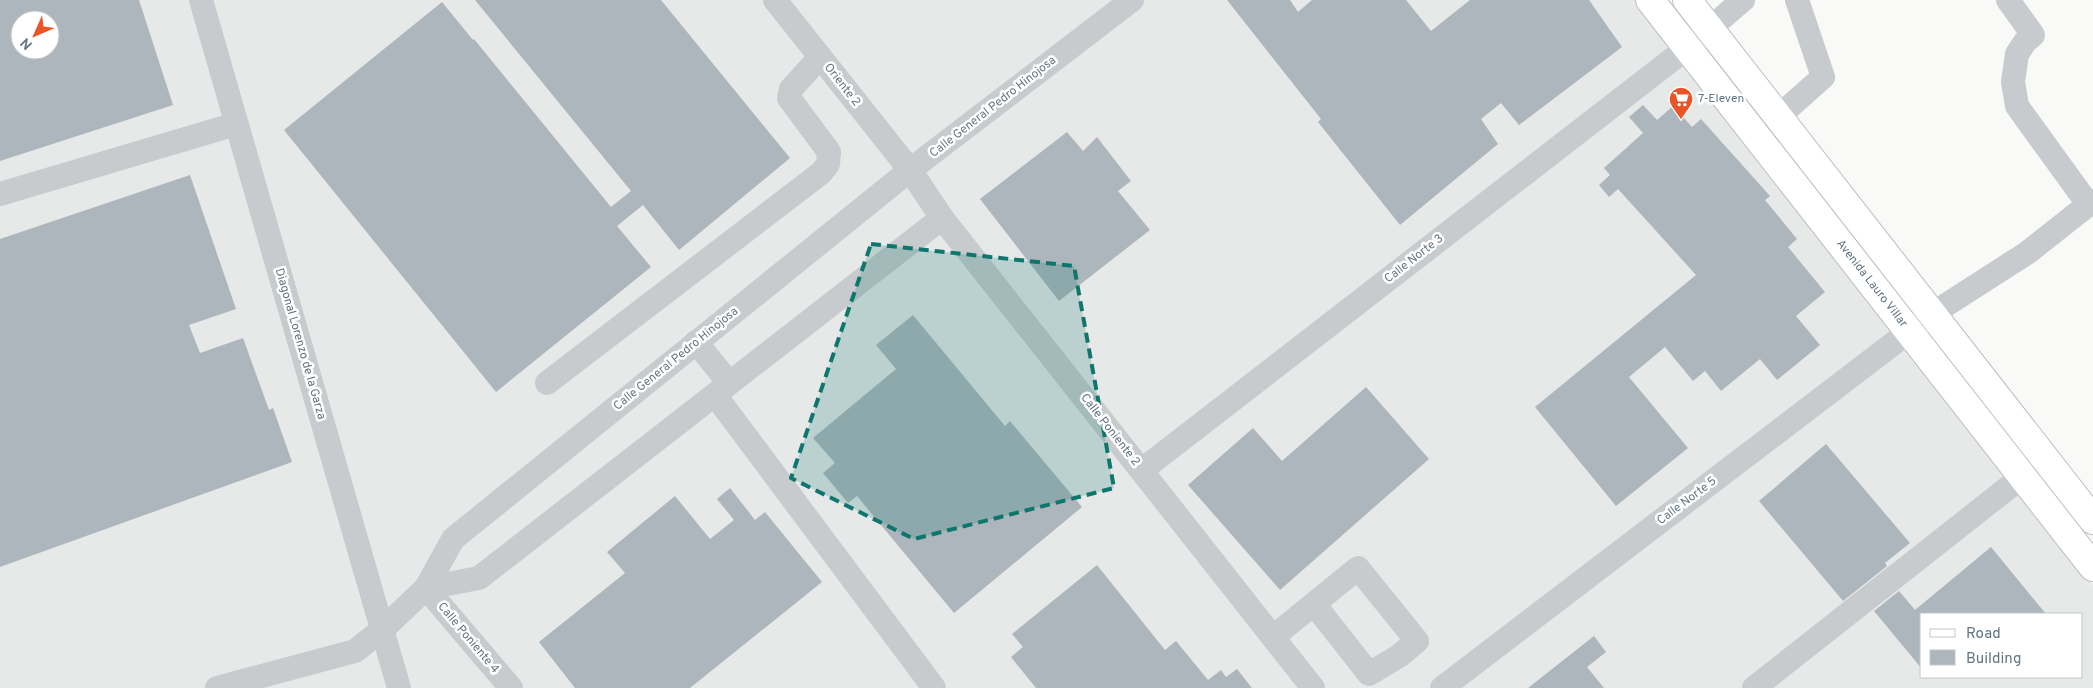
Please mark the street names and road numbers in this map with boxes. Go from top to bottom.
street label: Calle General Pedro Hinojosa [927,53,1059,161]
street label: Oriente 2 [820,60,864,110]
street label: Calle Norte 3 [1381,231,1447,287]
street label: Avenida Lauro Villar [1832,236,1911,331]
street label: Diagonal Lorenzo de la Garza [271,267,329,421]
street label: Calle General Pedro Hinojosa [610,304,742,414]
street label: Calle Poniente 2 [1077,390,1143,470]
street label: Calle Norte 5 [1654,473,1720,529]
street label: Calle Poniente 4 [434,599,502,677]

